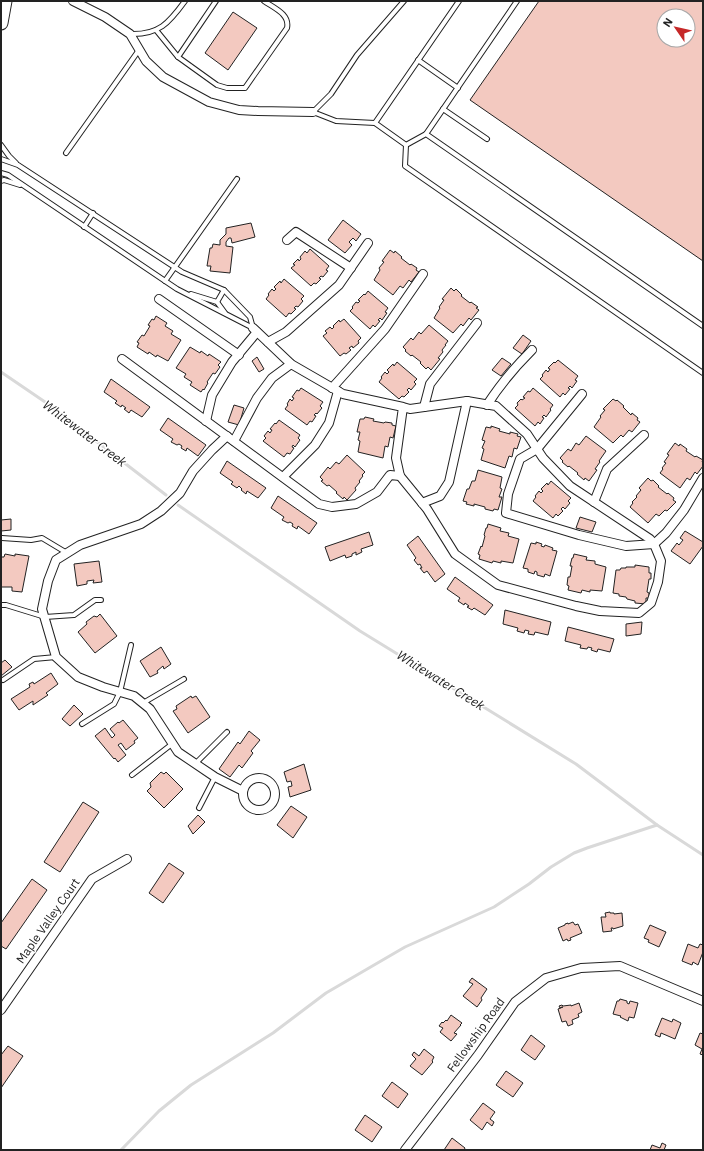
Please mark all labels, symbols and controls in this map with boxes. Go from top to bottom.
north arrow [656,8,696,48]
text: N [660,15,676,30]
water label: Whitewater Creek [39,396,130,471]
water label: Whitewater Creek [394,647,488,714]
street label: Maple Valley Court [13,875,83,966]
street label: Fellowship Road [444,995,508,1075]

